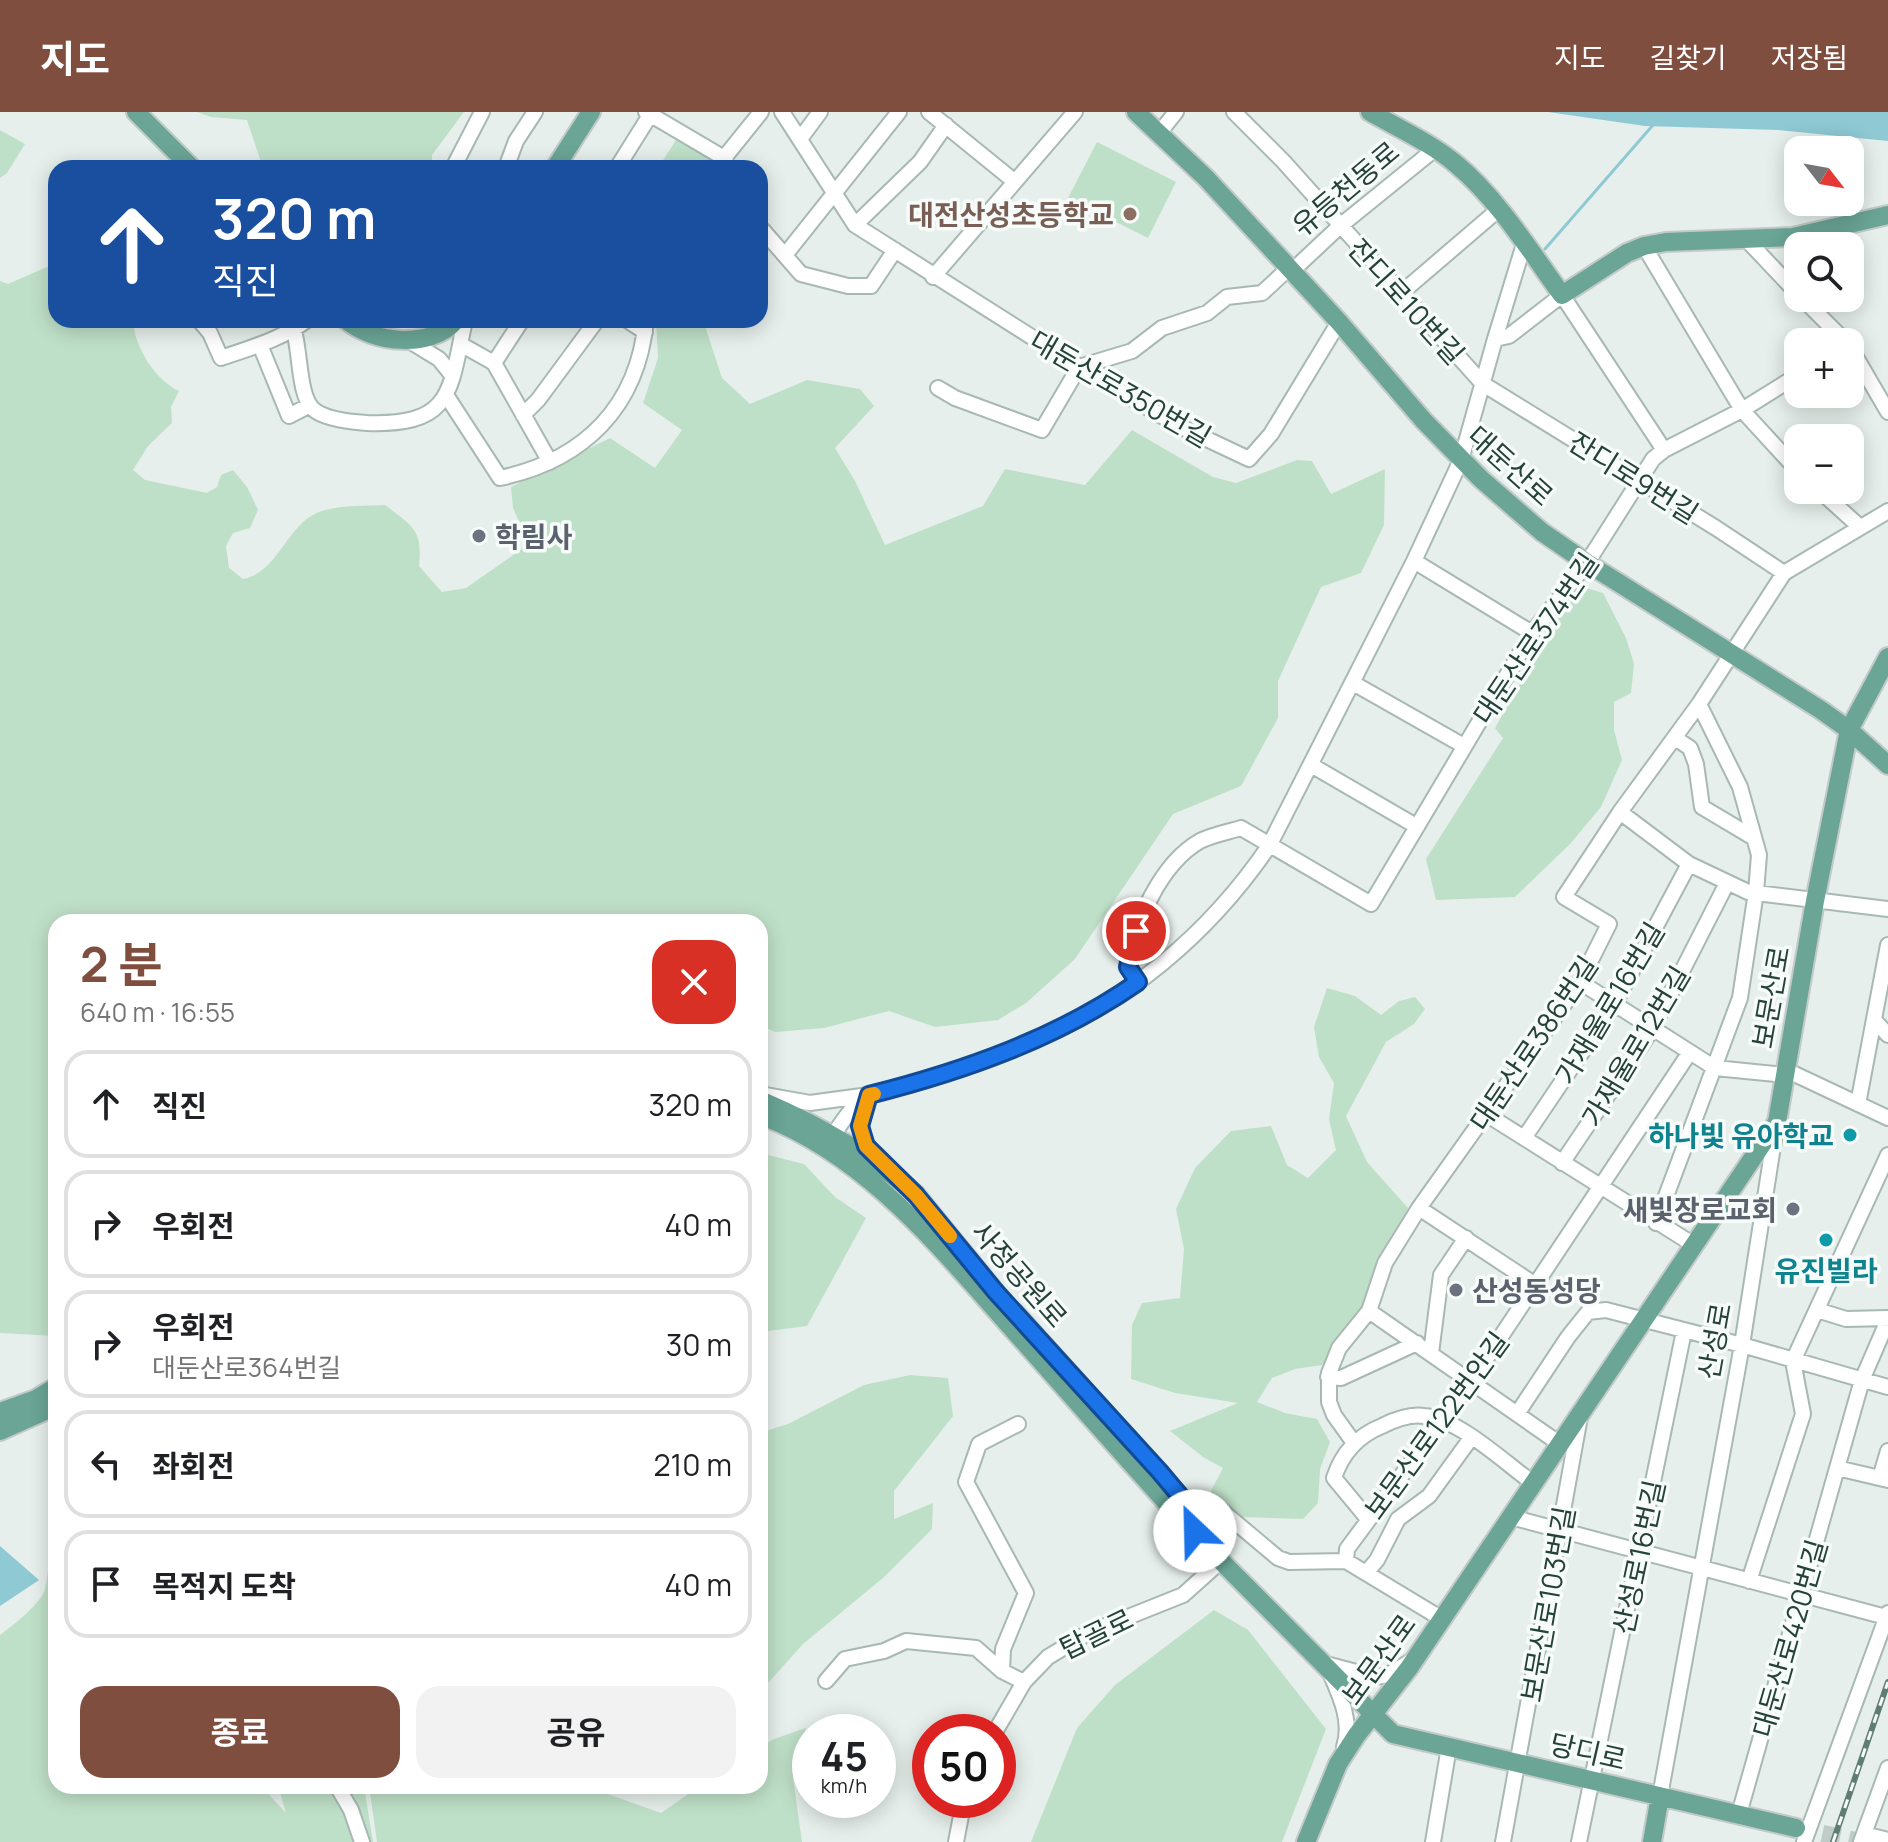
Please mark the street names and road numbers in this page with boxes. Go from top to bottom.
street label: 유등천동로 [1283,132,1407,244]
street label: 잔디로10번길 [1340,230,1474,372]
street label: 대둔산로350번길 [1023,321,1219,455]
street label: 대둔산로 [1460,416,1562,514]
street label: 잔디로9번길 [1562,422,1706,532]
street label: 대둔산로374번길 [1463,545,1607,731]
street label: 가재울로16번길 [1546,915,1672,1091]
street label: 보문산로 [1742,943,1798,1051]
street label: 대둔산로386번길 [1460,948,1606,1138]
street label: 가재울로12번길 [1572,958,1698,1134]
street label: 사정공원로 [963,1213,1077,1335]
street label: 산성로 [1689,1300,1739,1382]
street label: 보문산로122번안길 [1355,1324,1517,1526]
street label: 산성로16번길 [1603,1476,1673,1638]
street label: 보문산로103번길 [1511,1503,1583,1705]
street label: 대둔산로420번길 [1743,1535,1835,1741]
street label: 탑골로 [1053,1599,1139,1667]
street label: 보문산로 [1332,1606,1424,1712]
street label: 당디로 [1546,1724,1630,1778]

